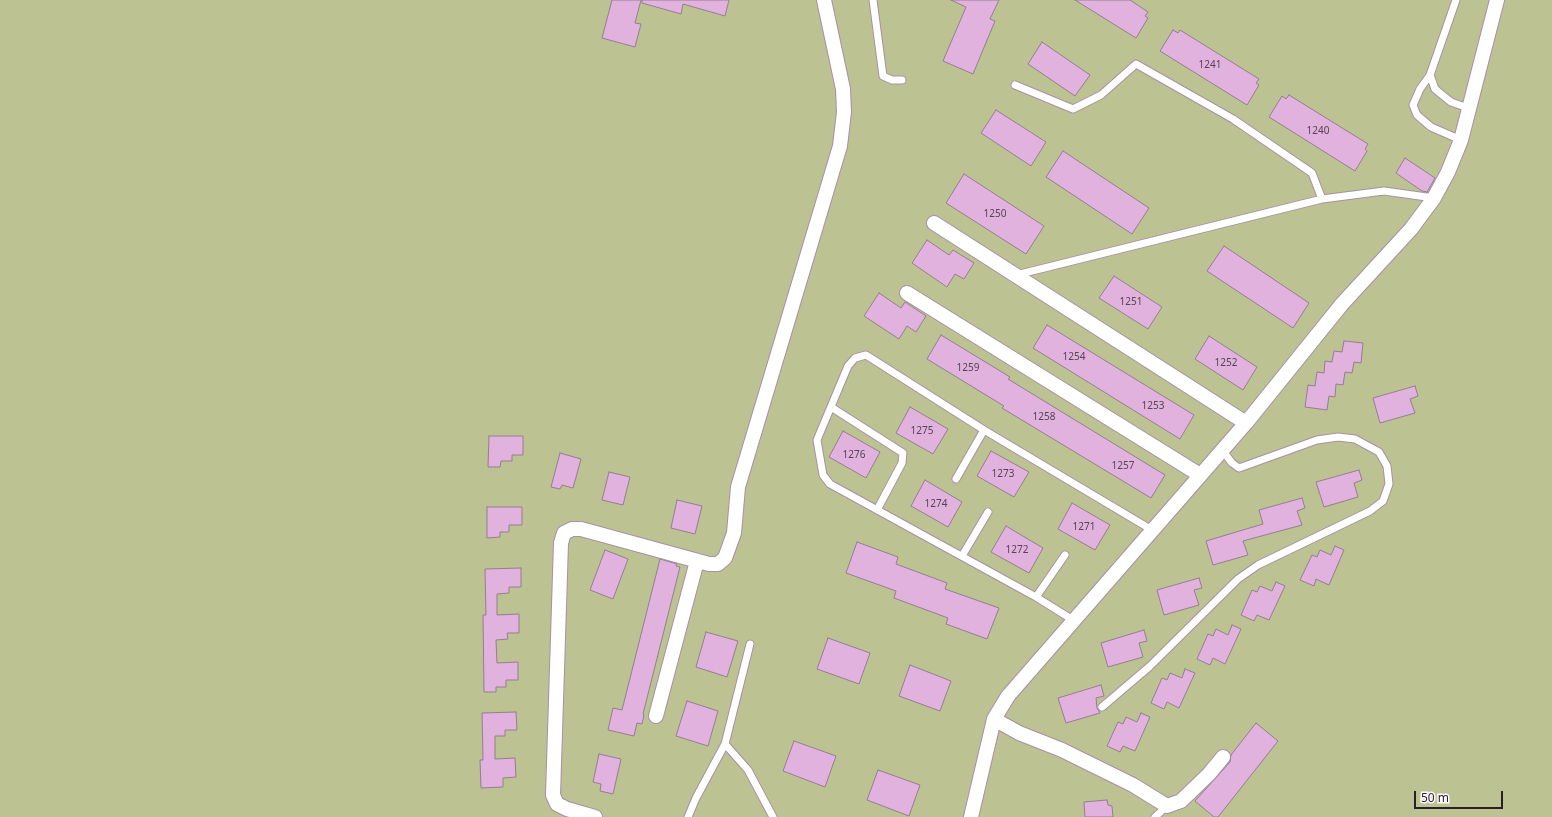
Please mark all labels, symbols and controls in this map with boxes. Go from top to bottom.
house number: 1241 [1199,59,1221,71]
house number: 1240 [1307,125,1329,137]
house number: 1250 [984,208,1006,220]
house number: 1251 [1120,296,1142,308]
house number: 1254 [1063,351,1085,363]
house number: 1252 [1215,357,1237,369]
house number: 1259 [957,362,979,374]
house number: 1253 [1142,400,1164,412]
house number: 1258 [1033,411,1055,423]
house number: 1275 [911,425,933,437]
house number: 1276 [843,449,865,461]
house number: 1257 [1112,460,1134,472]
house number: 1273 [992,468,1014,480]
house number: 1274 [925,498,947,510]
house number: 1271 [1073,521,1095,533]
house number: 1272 [1006,544,1028,556]
scale bar [1416,783,1505,809]
text: 50 m [1421,789,1449,806]

